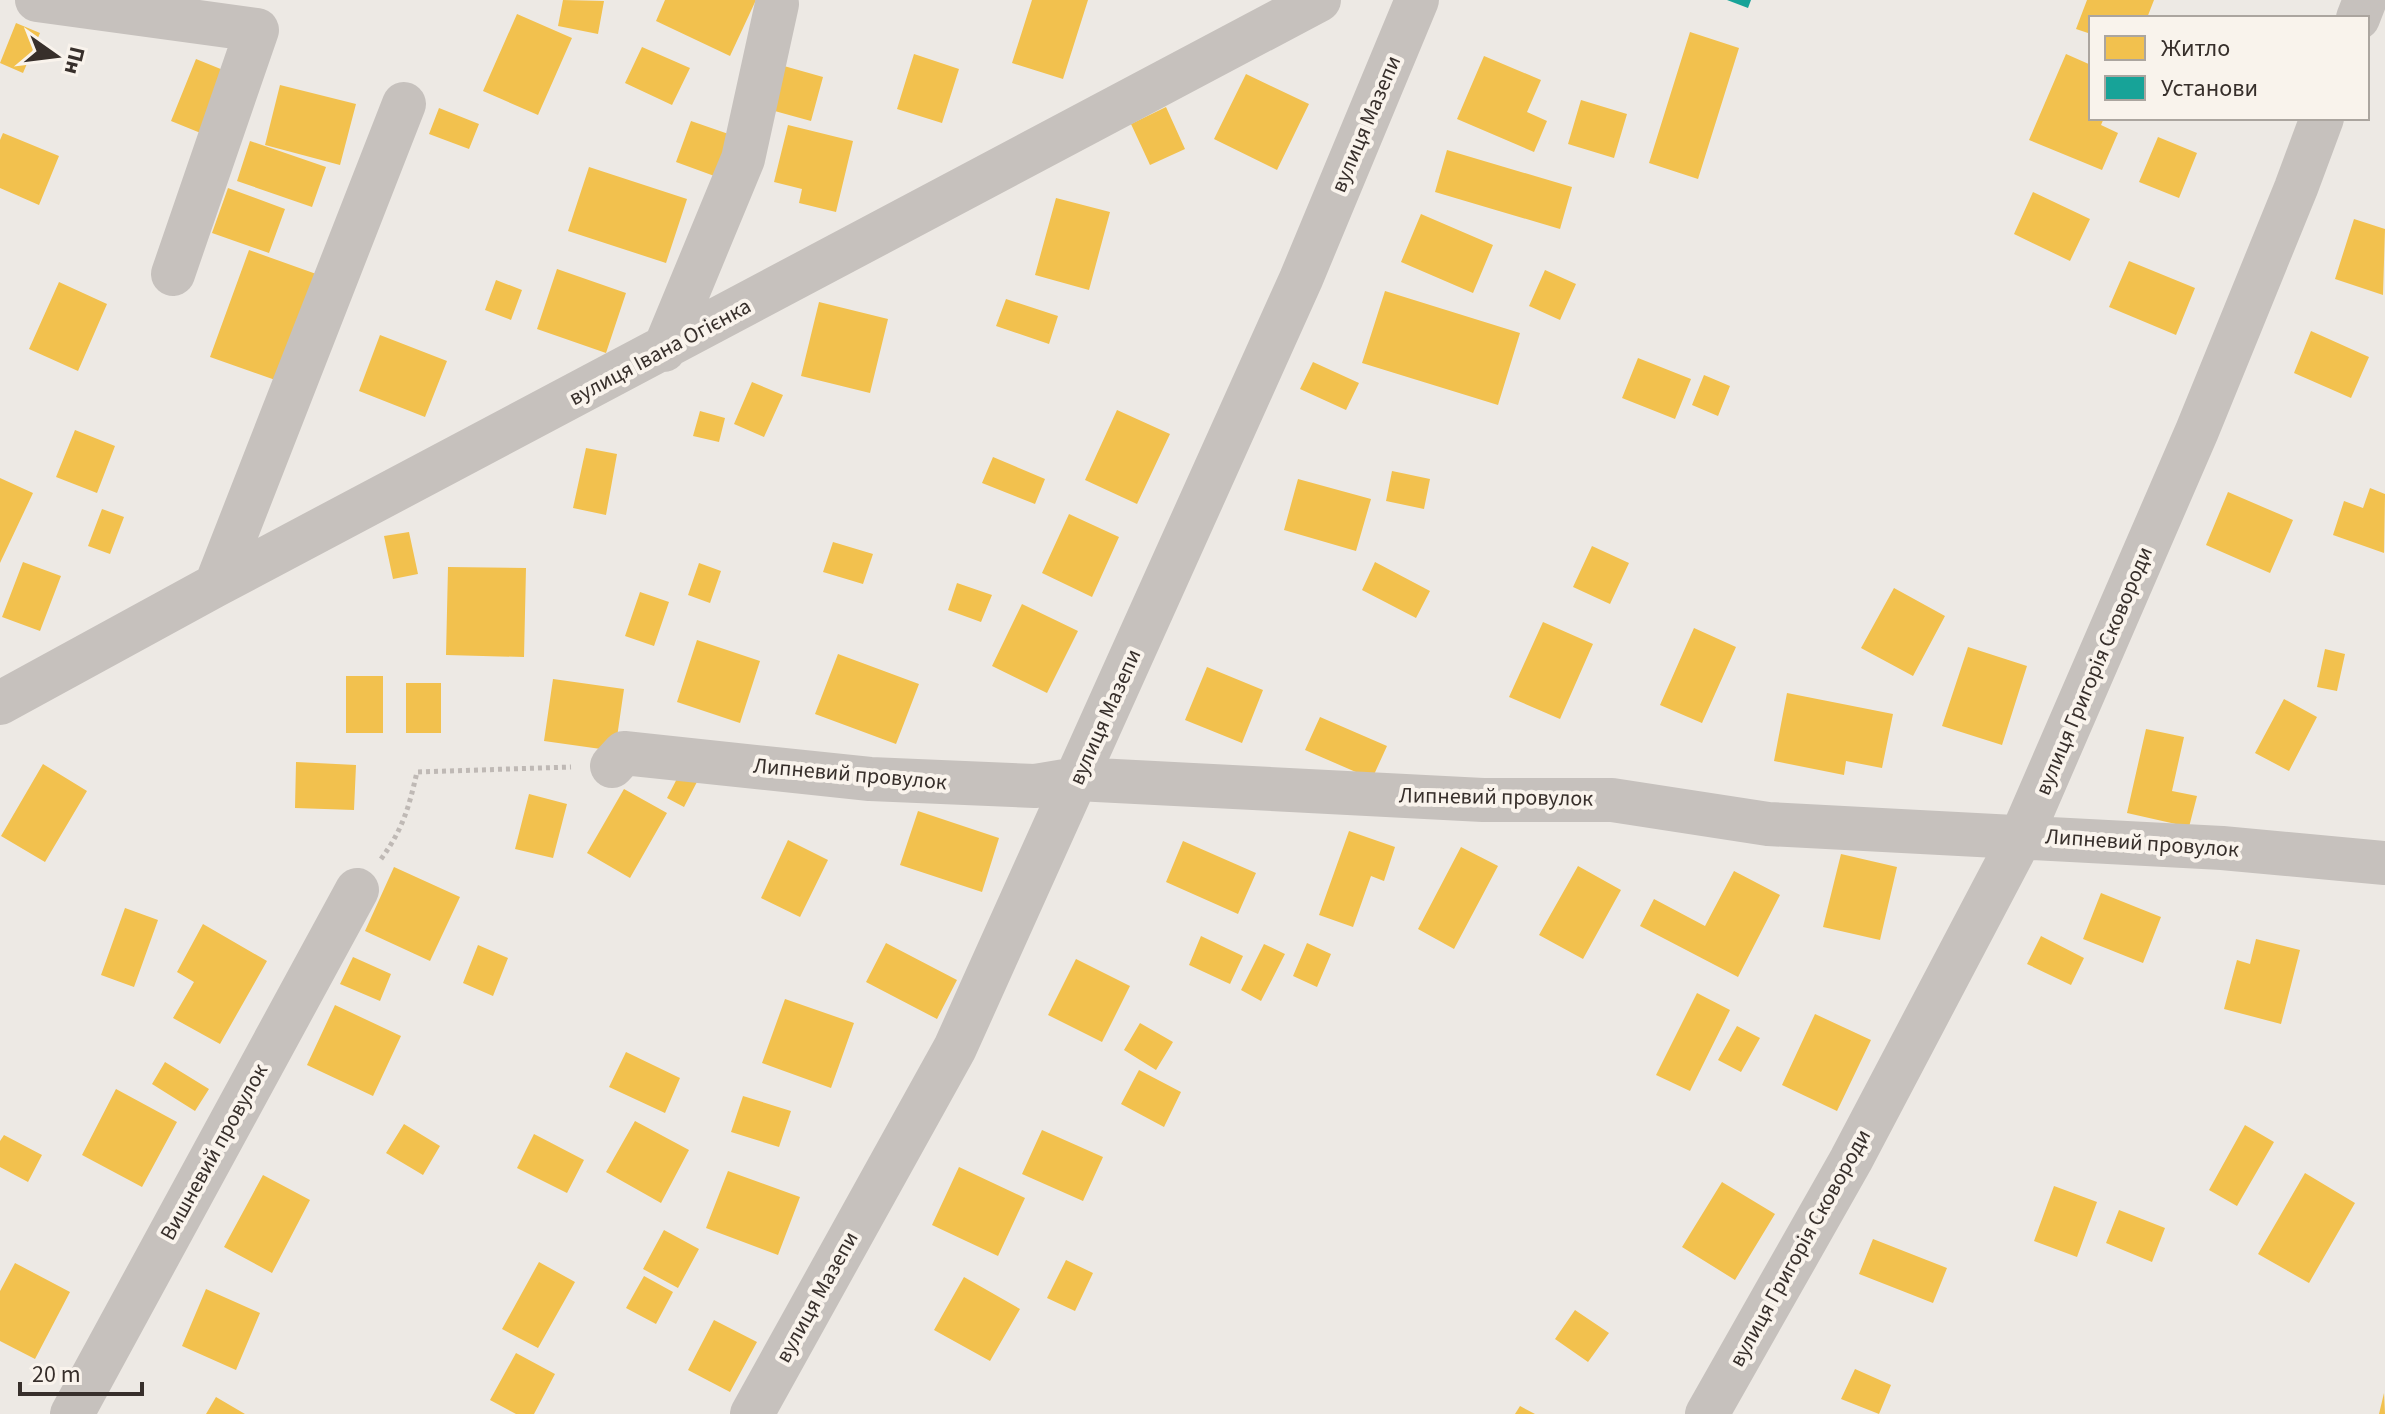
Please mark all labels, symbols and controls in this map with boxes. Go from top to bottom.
north arrow [16,16,96,96]
legend [2089,16,2369,120]
text: Житло [2161,31,2230,66]
text: Пн [56,43,93,78]
street label: вулиця Мазепи [1323,51,1409,197]
text: Установи [2161,71,2258,106]
street label: вулиця Івана Огієнка [563,290,757,414]
street label: вулиця Григорія Сковороди [2027,542,2161,800]
street label: вулиця Мазепи [1061,644,1149,790]
street label: Липневий провулок [752,750,948,798]
street label: Липневий провулок [1399,779,1593,815]
street label: Липневий провулок [2044,820,2240,866]
street label: Вишневий провулок [152,1058,276,1246]
street label: вулиця Григорія Сковороди [1721,1123,1879,1373]
street label: вулиця Мазепи [768,1225,866,1369]
scale bar [20,1346,142,1396]
text: 20 m [32,1357,81,1392]

